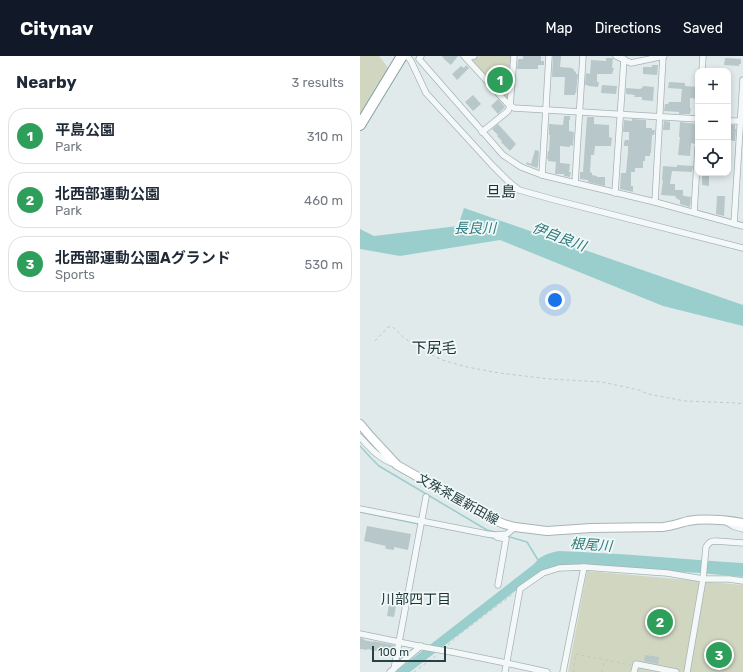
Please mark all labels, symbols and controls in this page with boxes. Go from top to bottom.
text: Citynav [20,17,93,40]
text: Map [546,20,573,37]
text: Directions [595,20,661,37]
text: Saved [683,20,723,37]
pin: 1 [487,65,513,95]
map controls [695,68,731,176]
button: + [695,68,731,104]
text: Nearby [16,72,77,92]
text: 3 results [292,75,344,90]
button: − [695,104,731,140]
text: 平島公園 [55,121,115,139]
text: 1 [27,129,33,144]
text: 310 m [307,129,343,144]
text: Park [55,139,82,154]
button: locate [695,140,731,176]
district label: 旦島 [486,183,516,201]
text: 北西部運動公園 [55,185,160,203]
text: 2 [26,193,34,208]
text: 460 m [304,193,343,208]
text: Park [55,203,82,218]
water label: 伊自良川 [530,219,590,256]
water label: 長良川 [454,220,498,237]
text: 北西部運動公園Aグランド [55,249,231,267]
text: 3 [26,257,34,272]
text: 530 m [304,257,343,272]
text: Sports [55,267,95,282]
your location [545,290,565,310]
district label: 下尻毛 [411,339,457,357]
street label: 文殊茶屋新田線 [415,470,501,528]
water label: 根尾川 [569,535,615,555]
district label: 川部四丁目 [381,591,451,608]
pin: 2 [647,607,673,637]
pin: 3 [706,640,732,670]
scale bar [372,644,446,663]
text: 100 m [378,646,409,659]

